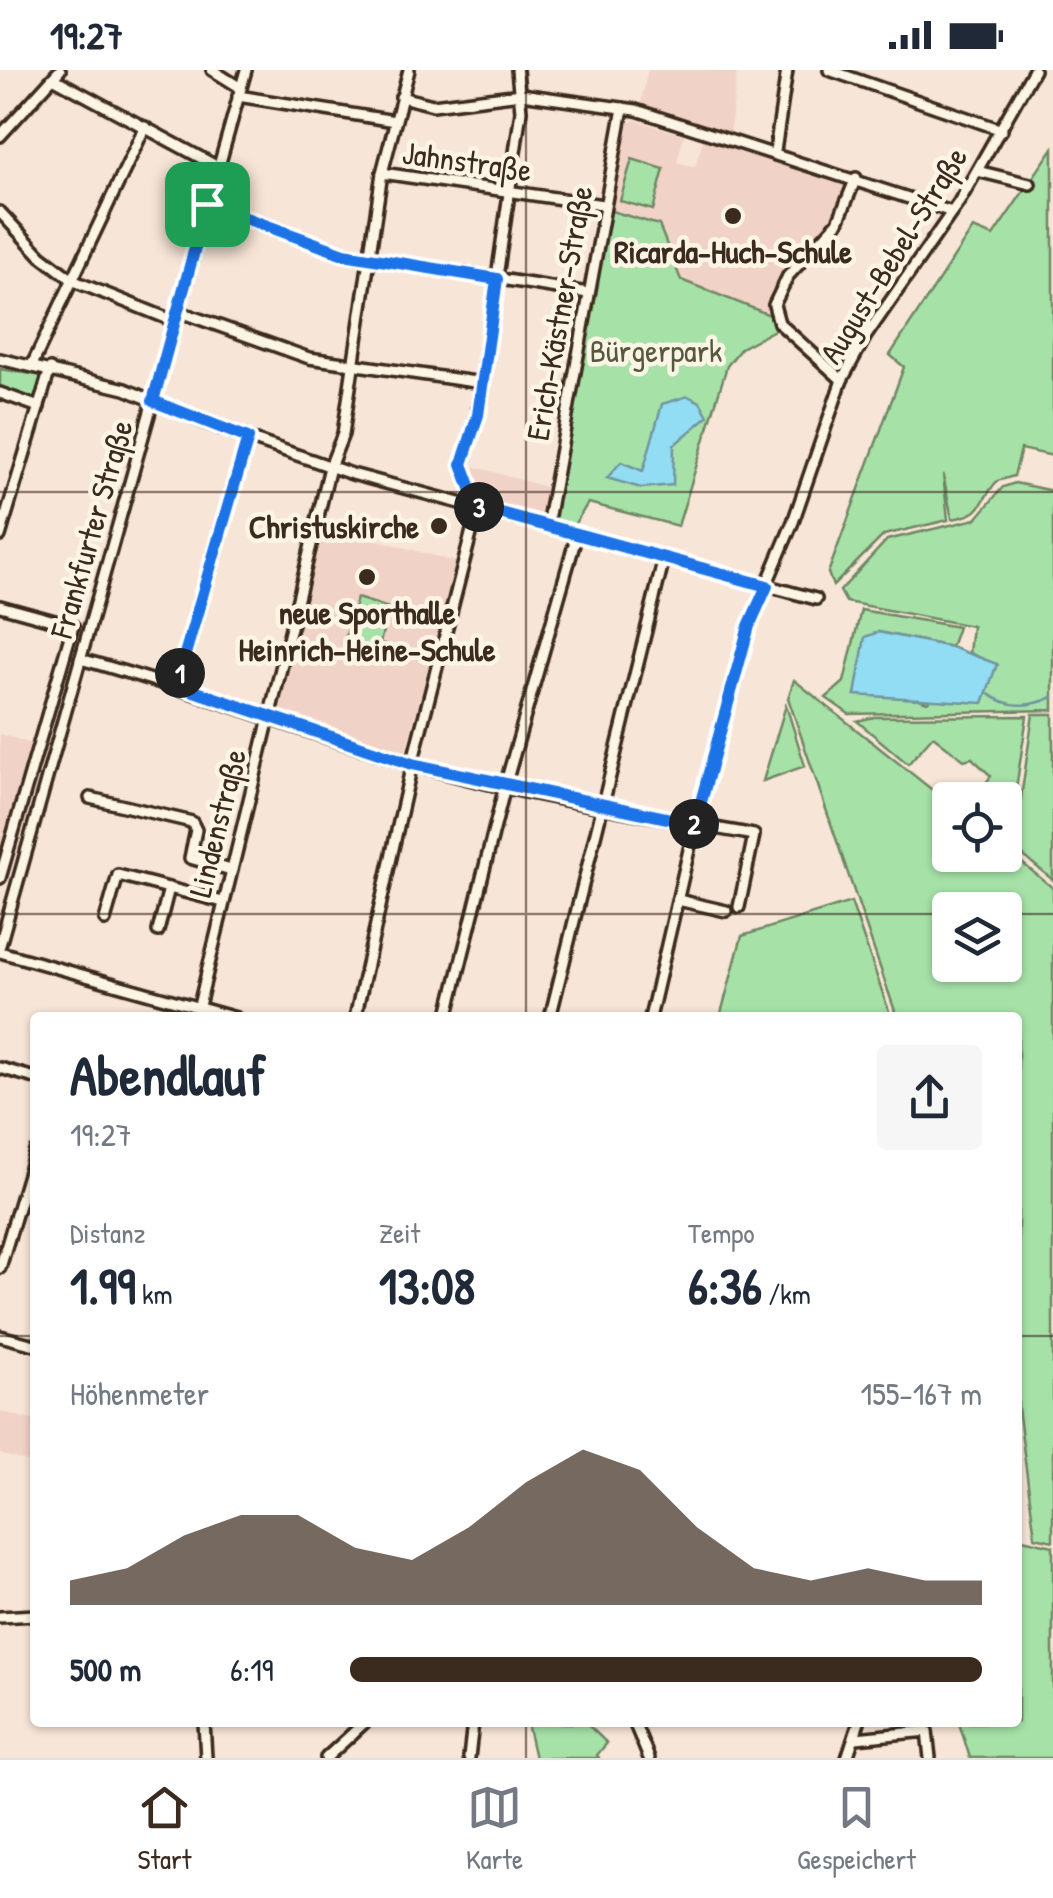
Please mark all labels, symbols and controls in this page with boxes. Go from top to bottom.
text: 19:27 [50,9,123,61]
street label: Jahnstraße [400,131,535,191]
street label: August-Bebel-Straße [809,138,977,372]
pin [165,162,250,247]
icon: arrive [180,177,235,232]
street label: Erich-Kästner-Straße [515,182,603,444]
marker: Ricarda-Huch-Schule [722,205,744,227]
place label: Ricarda-Huch-Schule [614,230,852,273]
park label: Bürgerpark [590,329,722,372]
street label: Frankfurter Straße [39,415,143,644]
pin: 3 [454,482,504,532]
text: 3 [473,488,485,526]
place label: Christuskirche [249,505,419,548]
marker: Christuskirche [428,515,450,537]
marker: neue Sporthalle Heinrich-Heine-Schule [356,566,378,588]
place label: neue Sporthalle Heinrich-Heine-Schule [238,591,496,671]
pin: 1 [155,648,205,698]
text: 1 [175,654,185,692]
street label: Lindenstraße [178,744,256,901]
map controls [932,782,1022,982]
button: locate [932,782,1022,872]
pin: 2 [669,799,719,849]
text: 2 [687,805,701,843]
button: layers [932,892,1022,982]
text: Abendlauf [70,1038,266,1112]
button: share [877,1045,982,1150]
text: 19:27 [70,1113,132,1156]
text: Distanz [70,1214,146,1252]
text: Zeit [379,1214,420,1252]
text: Tempo [688,1214,755,1252]
text: 1.99 [70,1252,136,1320]
text: 13:08 [379,1252,475,1320]
text: 6:36 [688,1252,762,1320]
text: km [136,1275,173,1313]
text: /km [762,1275,811,1313]
text: Höhenmeter [70,1372,209,1415]
text: 155–167 m [861,1372,982,1415]
text: 500 m [70,1648,141,1691]
text: 6:19 [230,1648,274,1691]
tab: Start [137,1780,192,1878]
tab: Karte [466,1780,523,1878]
tab: Gespeichert [797,1780,916,1878]

